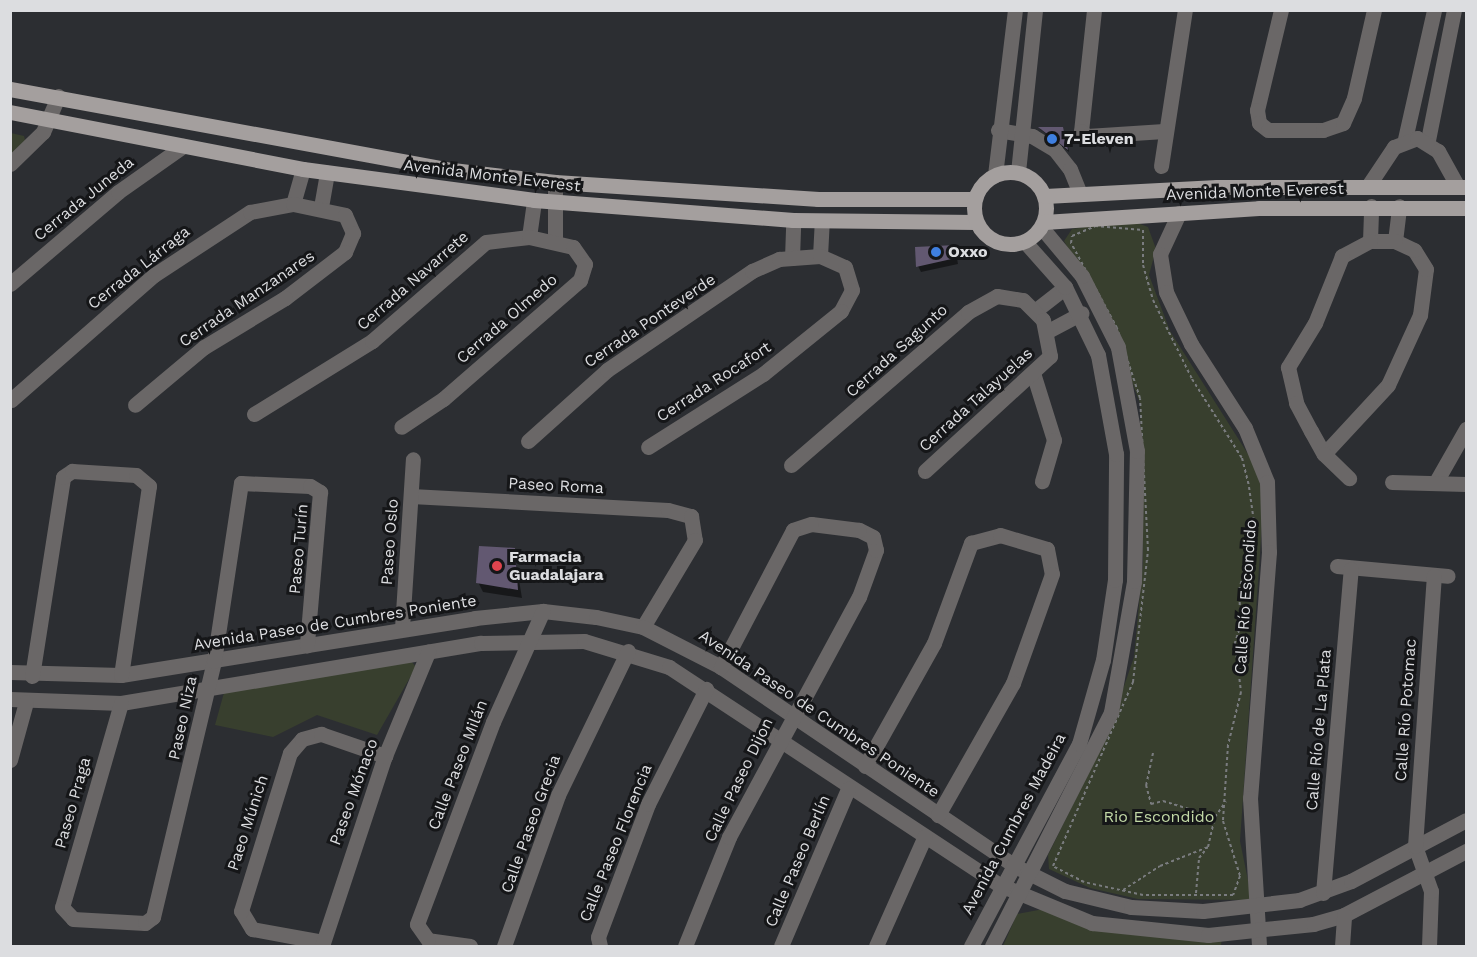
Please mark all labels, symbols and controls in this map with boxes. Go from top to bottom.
place label: 7-Eleven [1064,129,1134,149]
marker: 7-Eleven [1045,132,1059,146]
street label: Cerrada Juneda [30,153,138,245]
street label: Avenida Monte Everest [402,156,582,196]
street label: Avenida Monte Everest [1165,179,1345,205]
street label: Cerrada Lárraga [84,222,194,314]
street label: Cerrada Navarrete [353,227,473,335]
place label: Oxxo [948,242,988,262]
marker: Oxxo [929,245,943,259]
street label: Cerrada Manzanares [175,246,319,352]
street label: Cerrada Olmedo [453,270,561,368]
street label: Cerrada Ponteverde [581,270,719,372]
street label: Cerrada Sagunto [842,300,952,402]
street label: Cerrada Rocafort [653,338,775,426]
street label: Cerrada Talayuelas [915,344,1037,456]
street label: Paseo Roma [508,474,604,498]
street label: Paseo Oslo [377,498,403,586]
street label: Paseo Turín [285,503,313,595]
street label: Calle Río Escondido [1231,519,1261,675]
place label: Farmacia Guadalajara [509,547,604,585]
marker: Farmacia Guadalajara [490,559,504,573]
street label: Avenida Paseo de Cumbres Poniente [192,591,478,655]
street label: Avenida Paseo de Cumbres Poniente [695,626,943,802]
street label: Calle Río Potomac [1391,638,1421,782]
street label: Calle Río de La Plata [1302,648,1336,812]
street label: Paseo Niza [165,674,201,762]
street label: Calle Paseo Milán [424,697,492,833]
street label: Calle Paseo Dijon [701,715,777,845]
street label: Avenida Cumbres Madeira [958,730,1070,918]
street label: Paseo Mónaco [326,736,382,848]
street label: Calle Paseo Grecia [497,752,565,896]
street label: Paseo Praga [51,755,95,851]
street label: Calle Paseo Florencia [576,762,656,924]
street label: Paeo Múnich [223,773,273,873]
street label: Calle Paseo Berlín [762,792,834,930]
park label: Rio Escondido [1104,807,1214,827]

